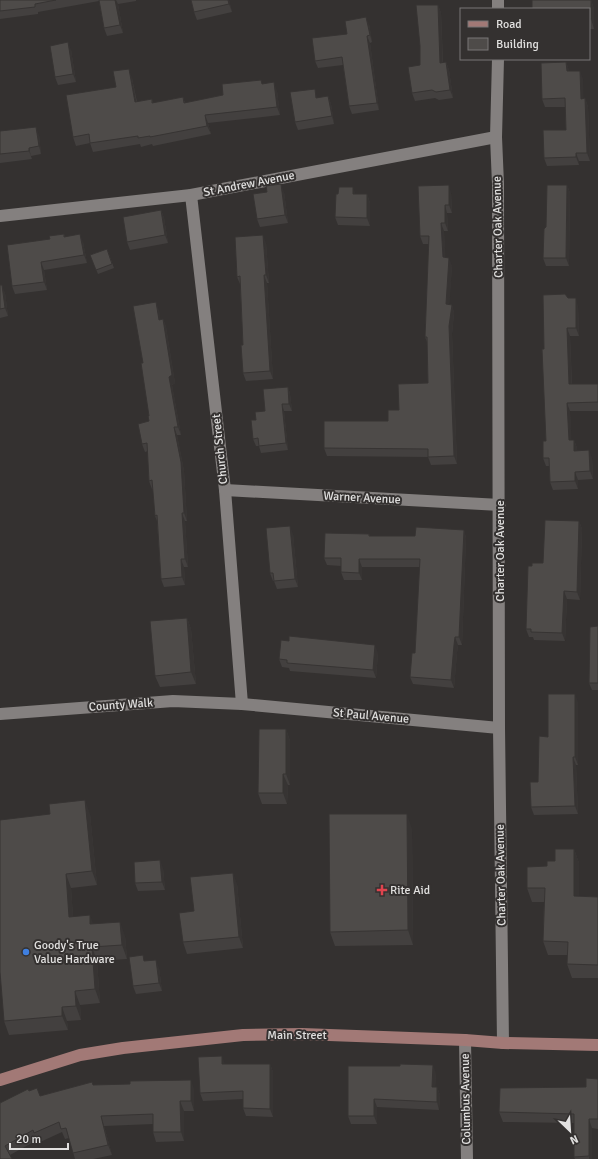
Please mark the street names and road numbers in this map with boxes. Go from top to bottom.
street label: St Andrew Avenue [202,168,296,200]
street label: Charter Oak Avenue [490,176,506,278]
street label: Church Street [209,413,231,485]
street label: Warner Avenue [323,488,401,508]
street label: Charter Oak Avenue [493,500,508,602]
street label: County Walk [88,695,154,715]
street label: St Paul Avenue [332,705,410,727]
street label: Charter Oak Avenue [493,824,509,926]
street label: Main Street [267,1028,327,1043]
street label: Columbus Avenue [458,1053,474,1145]

